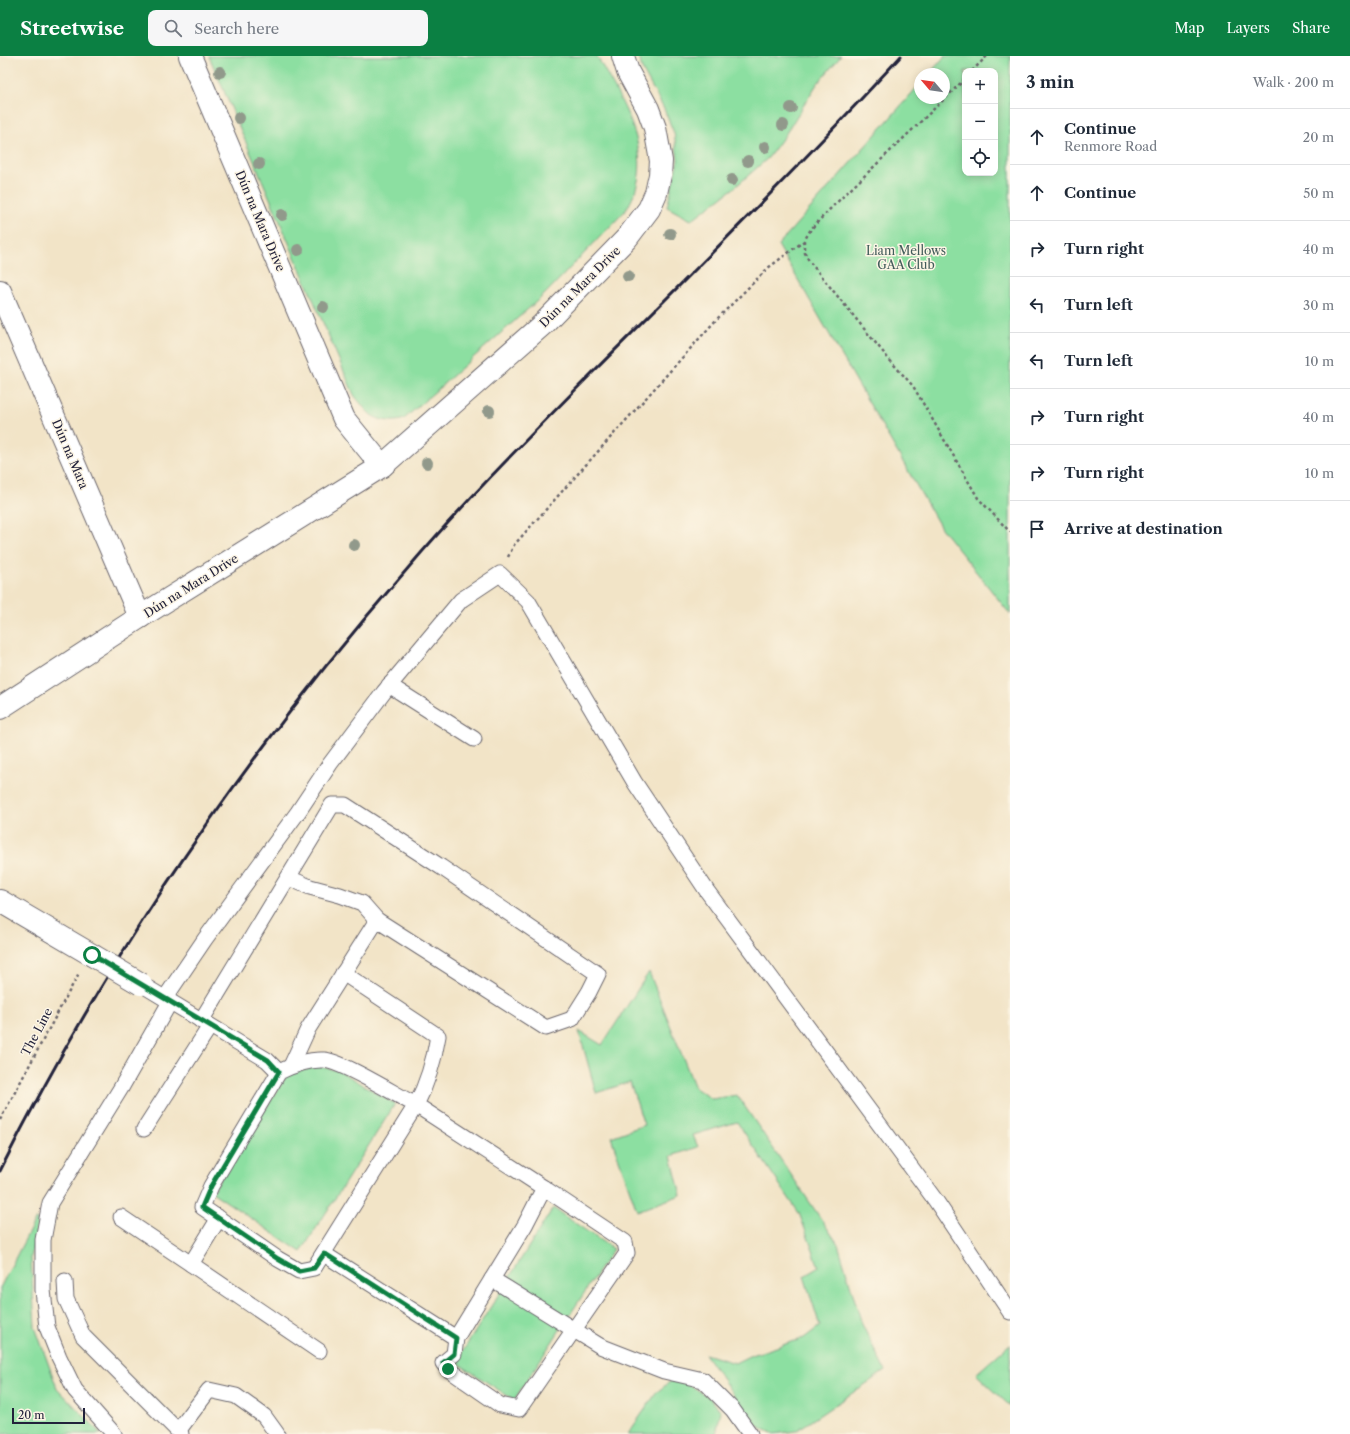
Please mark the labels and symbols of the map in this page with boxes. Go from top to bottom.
north arrow [914,68,950,104]
street label: Dún na Mara Drive [232,168,289,274]
street label: Dún na Mara Drive [536,243,623,330]
park label: Liam Mellows GAA Club [866,243,946,272]
street label: Dún na Mara [49,417,92,492]
street label: Dún na Mara Drive [141,550,241,621]
route start [83,946,101,964]
street label: The Line [18,1005,56,1058]
route end [439,1360,457,1378]
scale bar [12,1406,85,1425]

